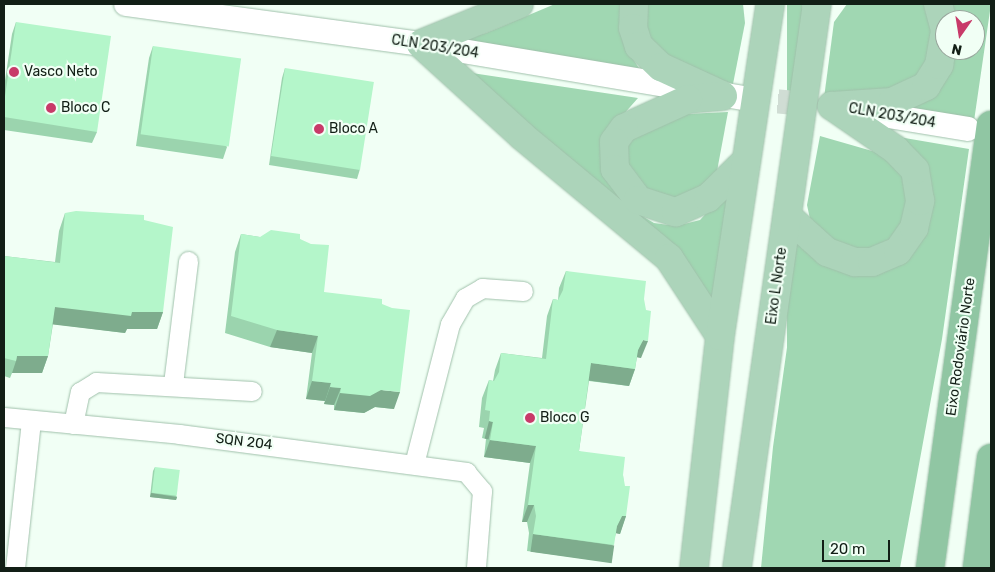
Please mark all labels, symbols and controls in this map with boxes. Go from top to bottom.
north arrow [935,10,985,60]
street label: CLN 203/204 [390,32,480,62]
text: N [950,40,964,59]
place label: Vasco Neto [24,64,97,80]
marker: Vasco Neto [8,66,20,78]
place label: Bloco C [61,100,110,116]
street label: CLN 203/204 [847,100,937,132]
marker: Bloco C [45,102,57,114]
place label: Bloco A [329,121,378,137]
marker: Bloco A [313,123,325,135]
street label: Eixo L Norte [763,246,791,326]
street label: Eixo Rodoviário Norte [943,277,979,417]
place label: Bloco G [540,410,590,426]
marker: Bloco G [524,412,536,424]
street label: SQN 204 [215,430,273,454]
scale bar [825,530,892,562]
text: 20 m [830,540,865,558]

